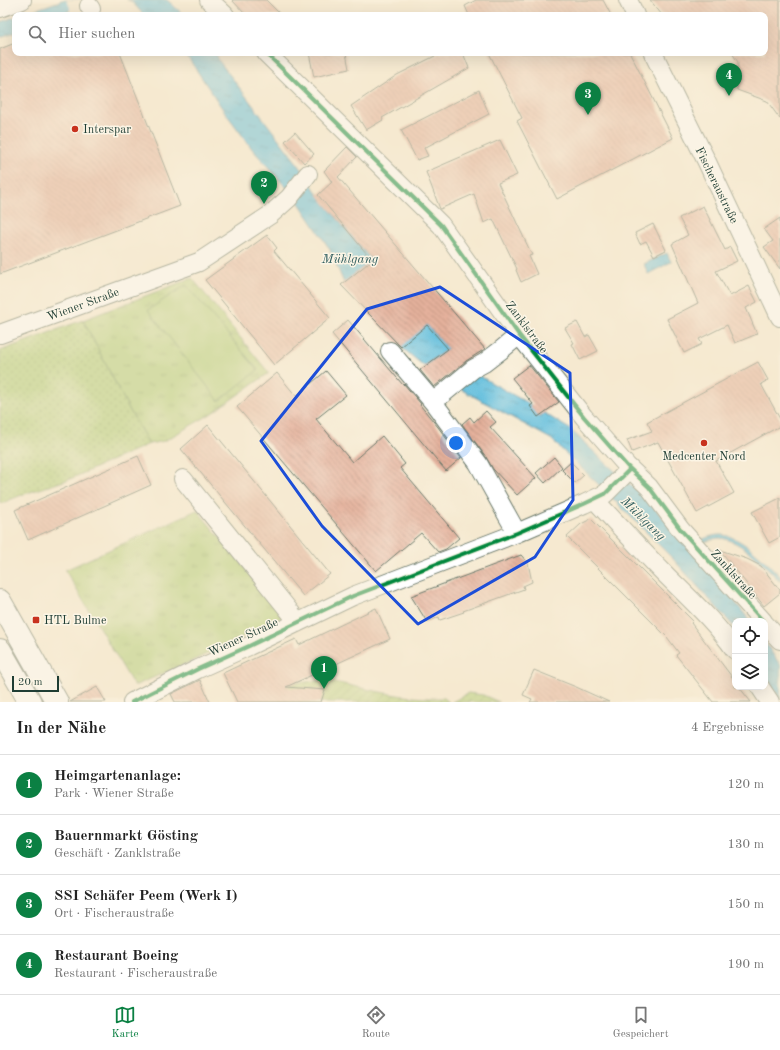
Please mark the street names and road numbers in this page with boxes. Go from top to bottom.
street label: Fischeraustraße [692,145,740,226]
street label: Wiener Straße [46,286,121,324]
street label: Zanklstraße [503,299,550,356]
street label: Zanklstraße [708,548,759,602]
street label: Wiener Straße [207,616,281,659]

